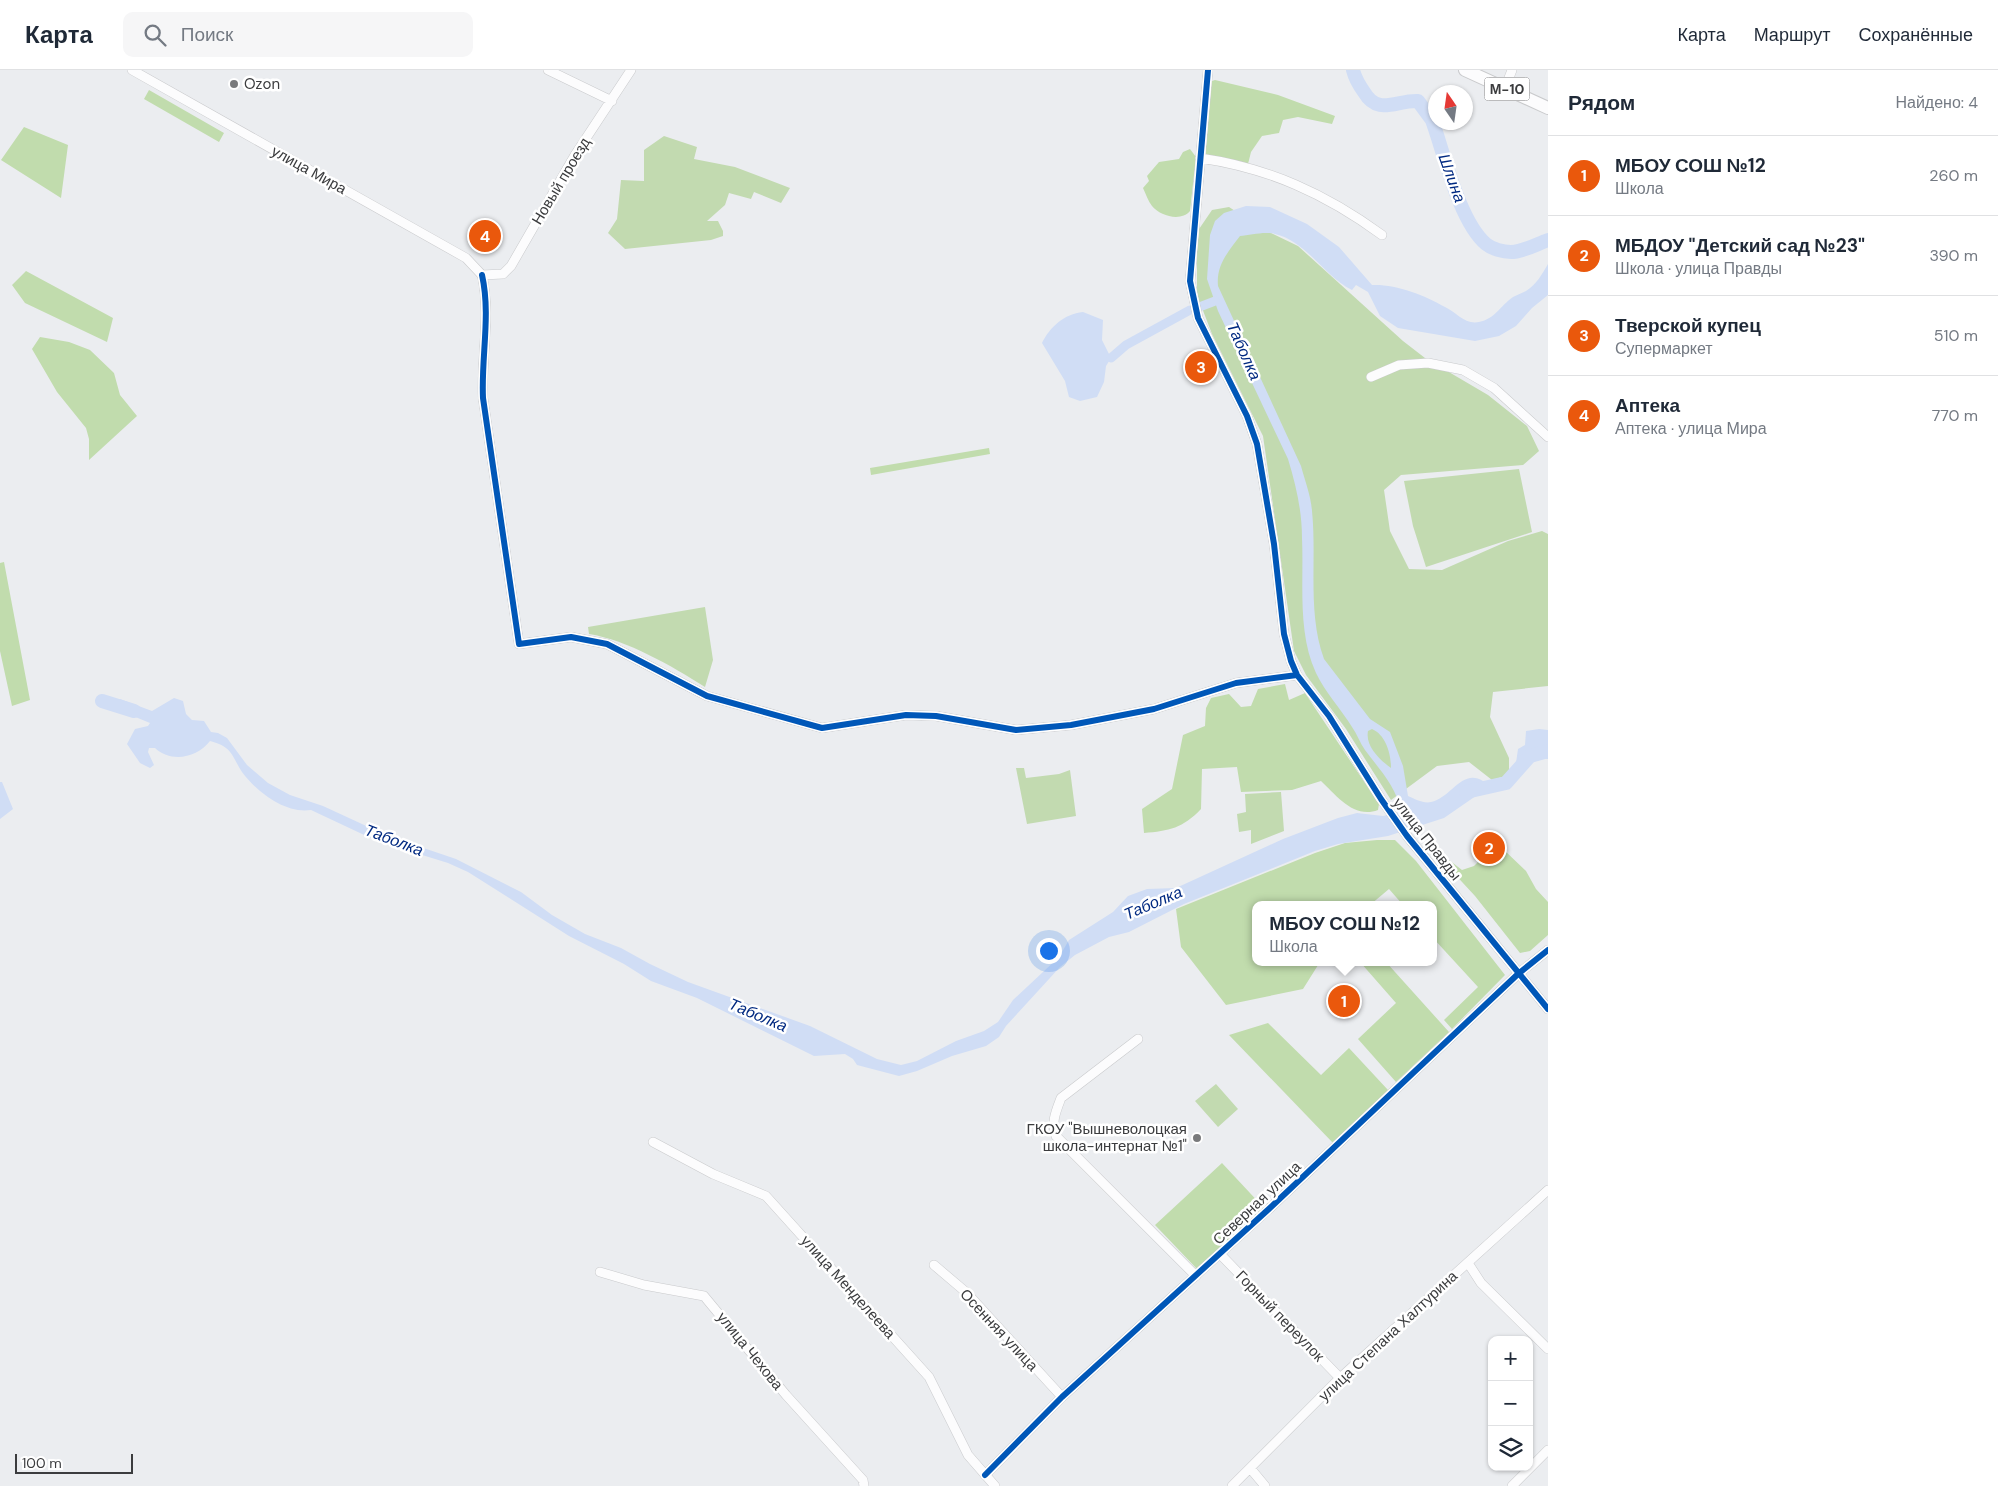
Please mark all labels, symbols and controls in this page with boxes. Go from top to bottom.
search box [123,12,473,57]
text: Карта [25,19,93,50]
icon: search [141,21,169,49]
text: Поиск [181,22,233,47]
text: Карта [1678,23,1726,47]
text: Маршрут [1754,23,1830,47]
text: Сохранённые [1858,23,1973,47]
place label: Ozon [244,74,280,94]
marker: Ozon [228,78,240,90]
road number: М-10 [1484,78,1530,100]
north arrow [1428,85,1473,130]
text: Рядом [1568,89,1635,117]
text: Найдено: 4 [1895,92,1978,113]
street label: Новый проезд [527,133,595,228]
street label: улица Мира [268,141,351,199]
water label: Шлина [1434,151,1471,205]
text: МБОУ СОШ №12 [1615,153,1766,178]
text: 1 [1581,165,1587,186]
text: 260 m [1929,165,1978,186]
text: Школа [1615,178,1664,199]
pin: 4 [469,217,501,255]
text: МБДОУ "Детский сад №23" [1615,233,1865,258]
text: 2 [1579,245,1589,266]
text: 390 m [1930,245,1978,266]
text: Школа · улица Правды [1615,258,1782,279]
text: Тверской купец [1615,313,1761,338]
water label: Таболка [1222,319,1266,383]
text: 3 [1579,325,1589,346]
text: 510 m [1934,325,1978,346]
text: Супермаркет [1615,338,1713,359]
pin: 3 [1185,348,1217,386]
text: Аптека [1615,393,1680,418]
text: 4 [1579,405,1589,426]
text: 770 m [1932,405,1978,426]
text: Аптека · улица Мира [1615,418,1767,439]
street label: улица Правды [1388,793,1466,885]
water label: Таболка [362,819,426,861]
pin: 2 [1473,829,1505,867]
water label: Таболка [1121,881,1185,925]
popup [1252,901,1437,966]
text: МБОУ СОШ №12 [1269,911,1420,936]
text: Школа [1269,936,1318,957]
your location [1036,938,1062,964]
pin: 1 [1328,982,1360,1020]
water label: Таболка [726,993,790,1037]
place label: ГКОУ "Вышневолоцкая школа-интернат №1" [1027,1119,1187,1156]
marker: ГКОУ "Вышневолоцкая школа-интернат №1" [1191,1132,1203,1144]
street label: Северная улица [1209,1156,1306,1249]
street label: улица Менделеева [796,1231,900,1343]
street label: Горный переулок [1231,1266,1329,1366]
street label: улица Степана Халтурина [1314,1266,1462,1406]
street label: Осенняя улица [956,1285,1043,1376]
street label: улица Чехова [712,1308,788,1395]
map controls [1488,1336,1533,1471]
button: + [1488,1336,1533,1381]
button: − [1488,1381,1533,1426]
button: layers [1488,1426,1533,1471]
scale bar [15,1451,132,1474]
text: 100 m [22,1454,62,1472]

